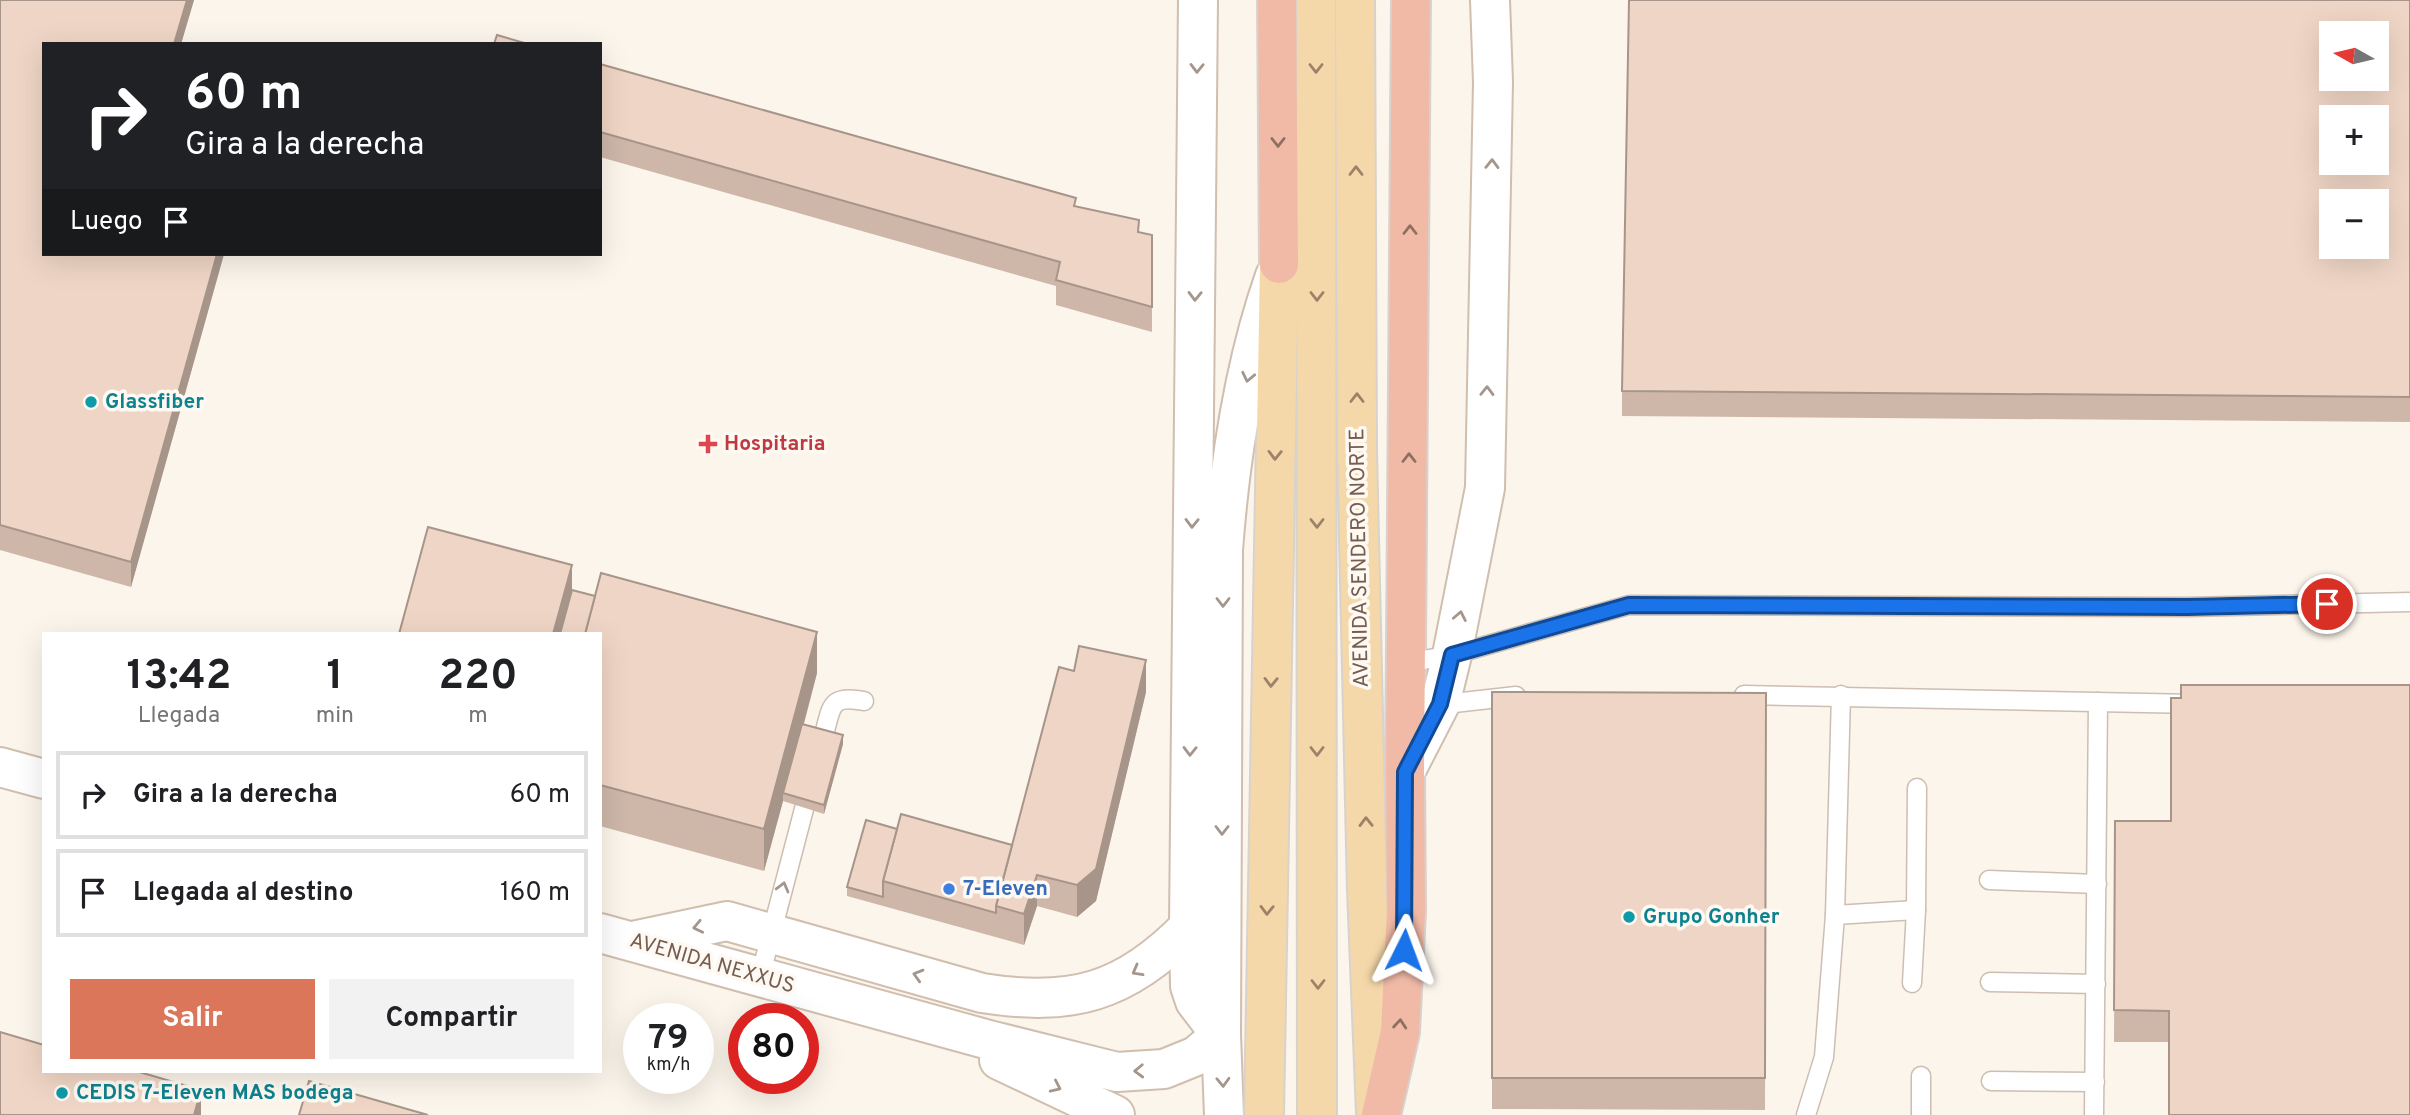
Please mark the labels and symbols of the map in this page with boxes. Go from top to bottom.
north arrow [2319,21,2389,91]
one-way arrow [1190,63,1205,74]
one-way arrow [1308,63,1324,74]
one-way arrow [1270,137,1286,147]
one-way arrow [1484,158,1499,169]
one-way arrow [1348,165,1364,176]
one-way arrow [1402,225,1418,235]
one-way arrow [1187,291,1203,301]
one-way arrow [1309,291,1325,301]
one-way arrow [1241,371,1256,383]
one-way arrow [1479,386,1495,396]
place label: Glassfiber [105,389,204,416]
one-way arrow [1349,393,1365,403]
marker: Glassfiber [83,394,99,410]
street label: AVENIDA SENDERO NORTE [1344,428,1376,688]
place label: Hospitaria [724,431,826,458]
marker: Hospitaria [698,434,718,454]
one-way arrow [1268,449,1283,460]
one-way arrow [1401,452,1417,463]
one-way arrow [1185,518,1200,529]
one-way arrow [1309,518,1325,529]
pin [2297,574,2357,634]
one-way arrow [1215,598,1231,608]
one-way arrow [1452,610,1467,622]
one-way arrow [1264,677,1279,688]
one-way arrow [1183,745,1198,756]
one-way arrow [1309,746,1325,756]
one-way arrow [1358,816,1373,827]
one-way arrow [1215,825,1230,836]
place label: 7-Eleven [963,876,1048,903]
one-way arrow [775,881,789,893]
marker: 7-Eleven [941,881,957,897]
one-way arrow [1260,904,1275,915]
place label: Grupo Gonher [1643,904,1780,931]
marker: Grupo Gonher [1621,909,1637,925]
position arrow [1367,913,1441,987]
one-way arrow [692,919,704,934]
street label: AVENIDA NEXXUS [626,928,798,1000]
one-way arrow [1132,962,1144,976]
one-way arrow [912,969,924,983]
one-way arrow [1310,979,1326,990]
speed limit sign: 80 [728,1003,819,1094]
one-way arrow [1392,1019,1407,1030]
one-way arrow [1133,1064,1144,1079]
one-way arrow [1215,1076,1230,1087]
one-way arrow [1049,1079,1061,1093]
place label: CEDIS 7-Eleven MAS bodega [76,1080,353,1107]
marker: CEDIS 7-Eleven MAS bodega [54,1085,70,1101]

